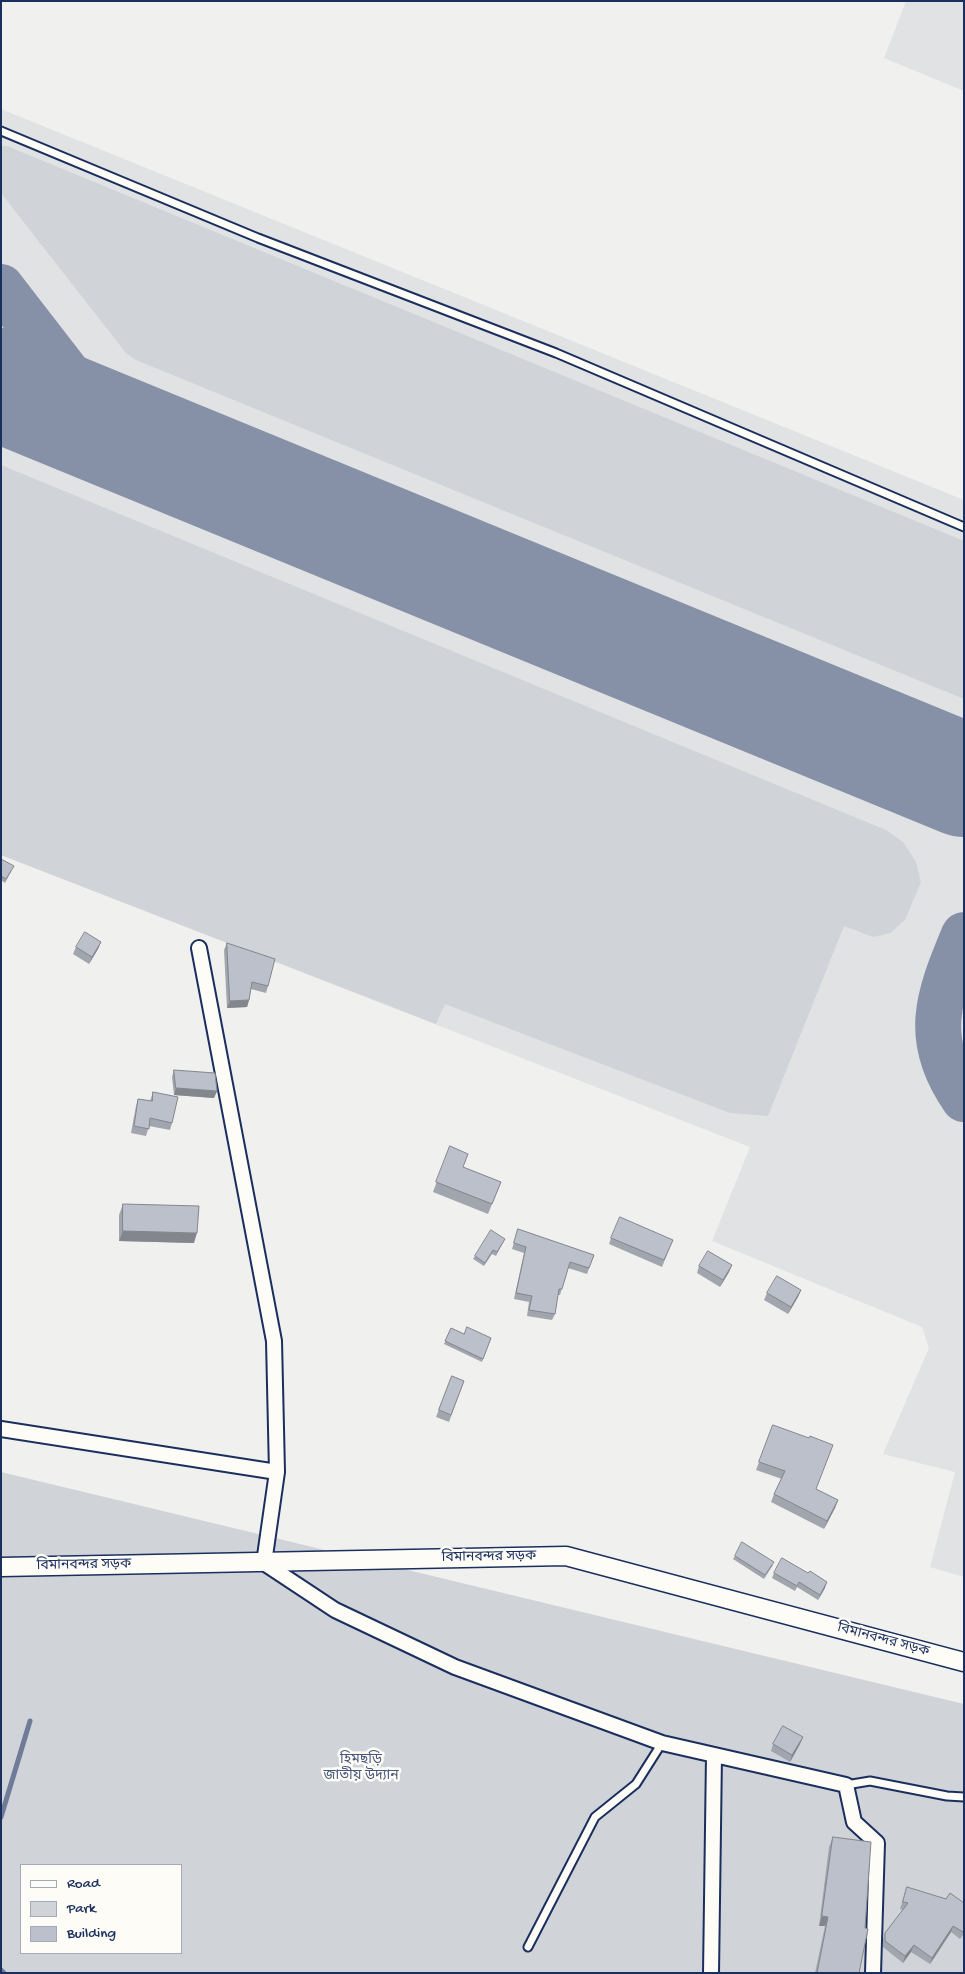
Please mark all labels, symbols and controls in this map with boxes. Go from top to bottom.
street label: বিমানবন্দর সড়ক [442,1549,536,1567]
street label: বিমানবন্দর সড়ক [37,1557,131,1575]
street label: বিমানবন্দর সড়ক [835,1621,931,1661]
park label: হিমছড়ি জাতীয় উদ্যান [323,1753,399,1785]
legend [20,1864,182,1954]
text: Road [67,1875,100,1893]
text: Park [67,1900,96,1918]
text: Building [67,1925,116,1943]

